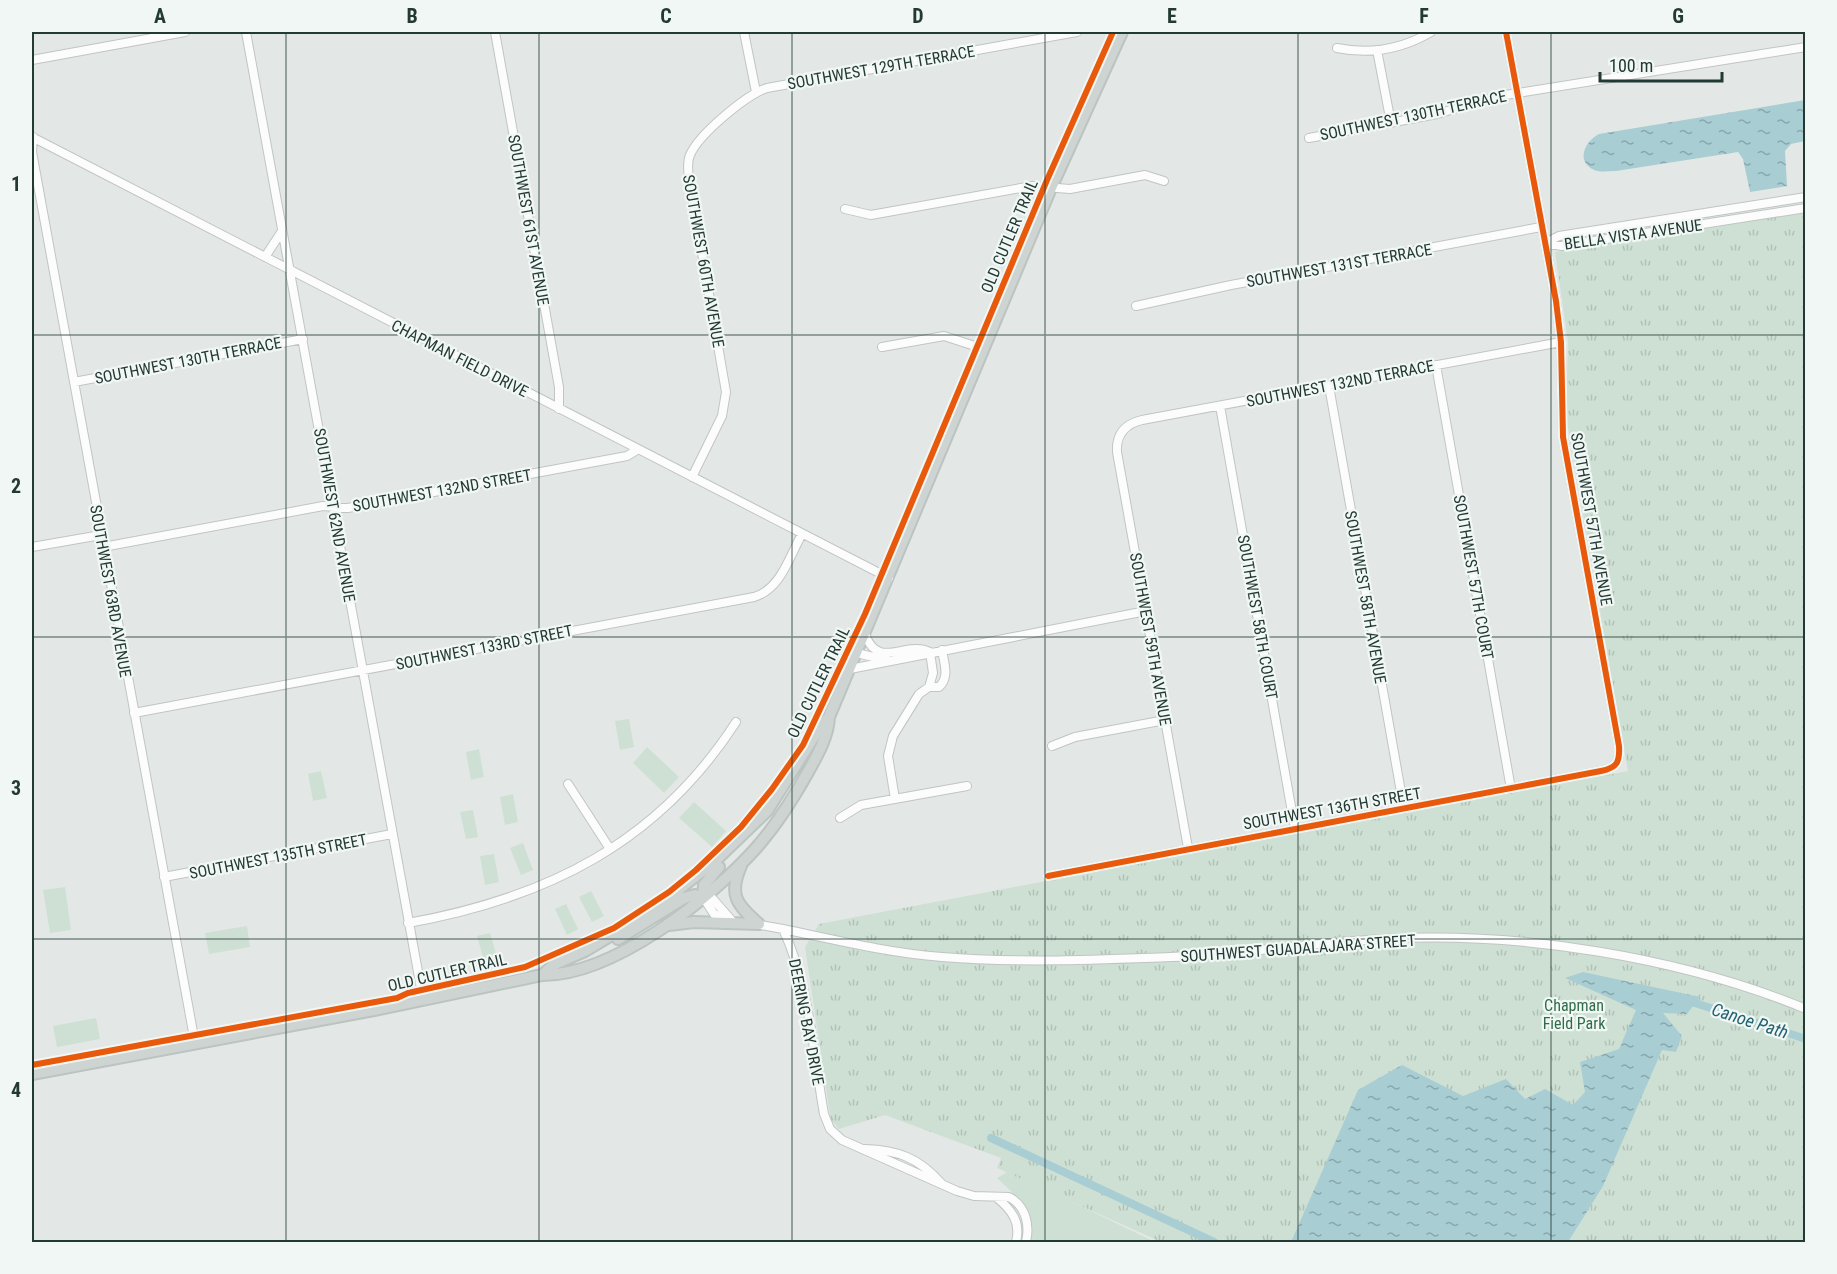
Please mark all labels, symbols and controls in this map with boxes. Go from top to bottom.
text: A [154,4,166,28]
text: B [406,4,418,28]
text: C [660,4,672,28]
text: D [912,4,924,28]
text: E [1167,4,1177,28]
text: F [1419,4,1429,28]
text: G [1672,4,1684,28]
street label: SOUTHWEST 129TH TERRACE [786,42,976,93]
scale bar [1600,45,1722,83]
text: 100 m [1609,55,1653,76]
street label: SOUTHWEST 130TH TERRACE [1318,86,1508,145]
street label: SOUTHWEST 61ST AVENUE [504,133,553,307]
text: 1 [11,172,21,196]
street label: SOUTHWEST 60TH AVENUE [679,173,728,349]
street label: OLD CUTLER TRAIL [977,176,1042,296]
street label: BELLA VISTA AVENUE [1563,215,1703,254]
street label: SOUTHWEST 131ST TERRACE [1245,240,1433,291]
street label: CHAPMAN FIELD DRIVE [388,316,531,401]
street label: SOUTHWEST 130TH TERRACE [93,333,283,388]
street label: SOUTHWEST 132ND TERRACE [1245,356,1436,411]
street label: SOUTHWEST 62ND AVENUE [310,427,359,603]
street label: SOUTHWEST 57TH AVENUE [1567,431,1616,607]
street label: SOUTHWEST 132ND STREET [351,465,533,516]
text: 2 [11,474,21,498]
street label: SOUTHWEST 57TH COURT [1450,493,1497,661]
street label: SOUTHWEST 63RD AVENUE [86,503,135,679]
street label: SOUTHWEST 58TH AVENUE [1341,509,1390,685]
street label: SOUTHWEST 58TH COURT [1234,533,1281,701]
street label: SOUTHWEST 59TH AVENUE [1126,551,1175,727]
street label: SOUTHWEST 133RD STREET [394,621,574,674]
street label: OLD CUTLER TRAIL [783,623,854,741]
text: 3 [11,776,21,800]
street label: SOUTHWEST 136TH STREET [1242,783,1423,834]
street label: SOUTHWEST 135TH STREET [188,830,368,883]
street label: SOUTHWEST GUADALAJARA STREET [1180,931,1416,966]
street label: OLD CUTLER TRAIL [386,949,509,995]
street label: DEERING BAY DRIVE [785,957,828,1087]
park label: Chapman Field Park [1543,996,1606,1033]
water label: Canoe Path [1709,998,1791,1043]
text: 4 [11,1078,21,1102]

